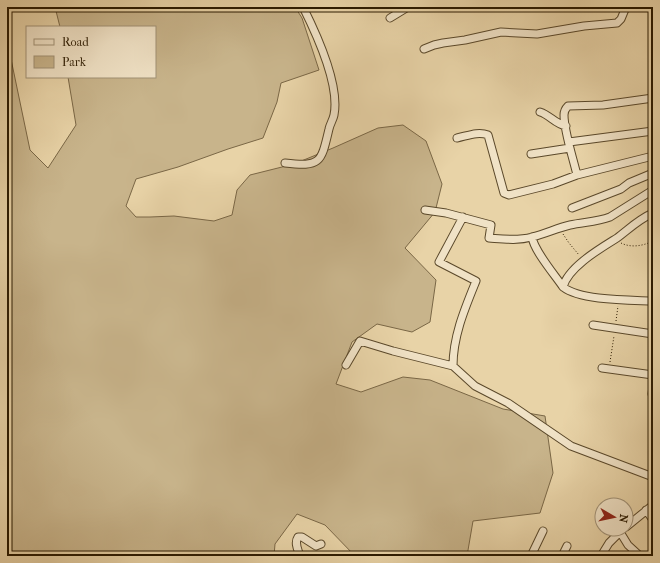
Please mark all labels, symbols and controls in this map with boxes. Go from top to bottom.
legend [26,26,156,78]
text: Road [62,35,89,49]
text: Park [62,55,87,69]
north arrow [594,497,634,537]
text: N [616,513,630,524]

